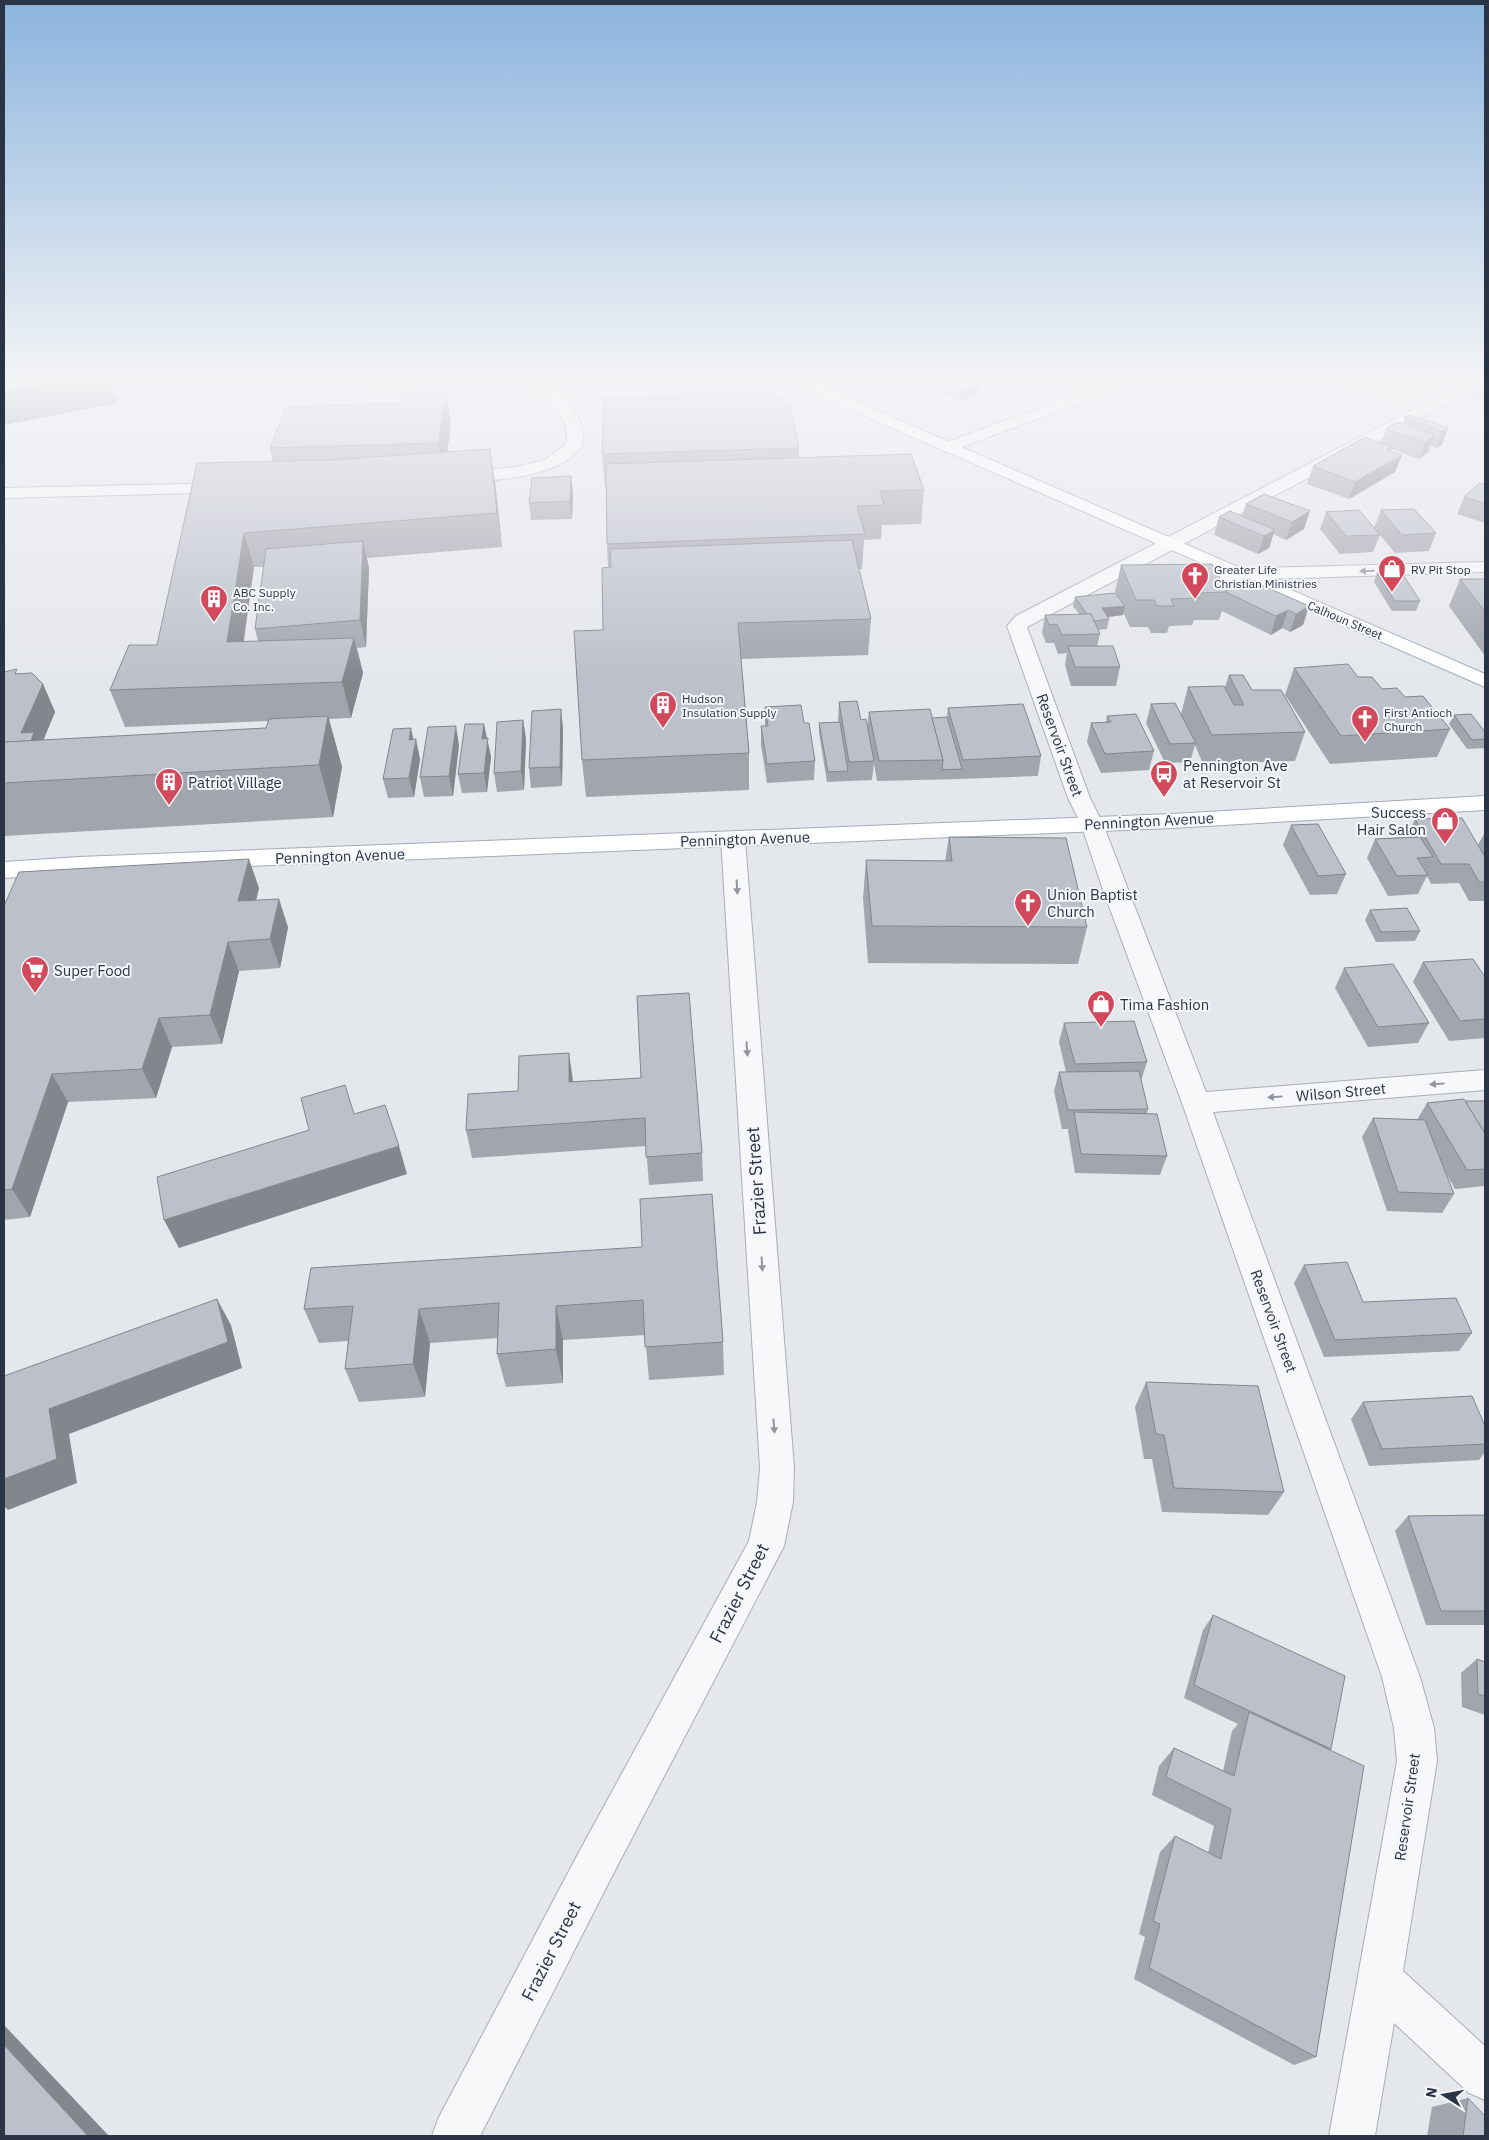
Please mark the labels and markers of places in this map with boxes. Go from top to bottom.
shop icon: RV Pit Stop [1377,554,1407,593]
church icon: Greater Life Christian Ministries [1180,561,1210,600]
place label: Greater Life Christian Ministries [1214,562,1317,591]
place label: RV Pit Stop [1411,562,1471,577]
building icon: ABC Supply Co. Inc. [199,584,229,623]
place label: ABC Supply Co. Inc. [233,585,296,614]
building icon: Hudson Insulation Supply [648,690,678,729]
place label: Hudson Insulation Supply [682,691,776,720]
church icon: First Antioch Church [1350,704,1380,743]
place label: First Antioch Church [1384,705,1452,734]
place label: Pennington Ave at Reservoir St [1183,756,1288,792]
bus stop icon: Pennington Ave at Reservoir St [1149,759,1179,798]
building icon: Patriot Village [154,767,184,806]
place label: Patriot Village [188,773,282,792]
place label: Success Hair Salon [1357,803,1426,839]
shop icon: Success Hair Salon [1430,806,1460,845]
place label: Union Baptist Church [1047,885,1138,921]
church icon: Union Baptist Church [1013,888,1043,927]
supermarket icon: Super Food [20,955,50,994]
place label: Super Food [54,961,131,980]
shop icon: Tima Fashion [1086,989,1116,1028]
place label: Tima Fashion [1120,995,1209,1014]

